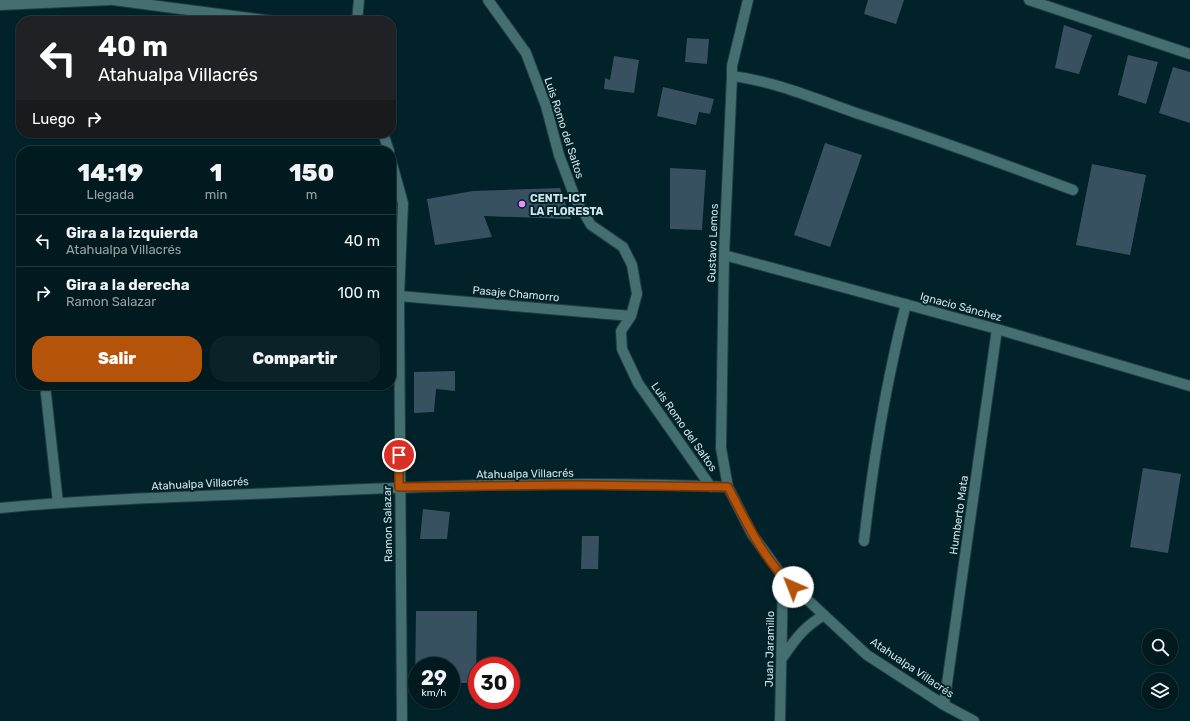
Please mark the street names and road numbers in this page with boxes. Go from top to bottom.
street label: Luis Romo del Saltos [541,76,587,181]
street label: Gustavo Lemos [705,203,721,283]
street label: Pasaje Chamorro [472,284,560,304]
street label: Ignacio Sánchez [919,290,1004,324]
street label: Luis Romo del Saltos [648,380,720,474]
street label: Atahualpa Villacrés [476,467,574,481]
street label: Atahualpa Villacrés [151,475,250,493]
street label: Humberto Mata [947,475,971,555]
street label: Ramon Salazar [381,485,395,562]
street label: Juan Jaramillo [763,611,777,687]
street label: Atahualpa Villacrés [868,635,956,701]

